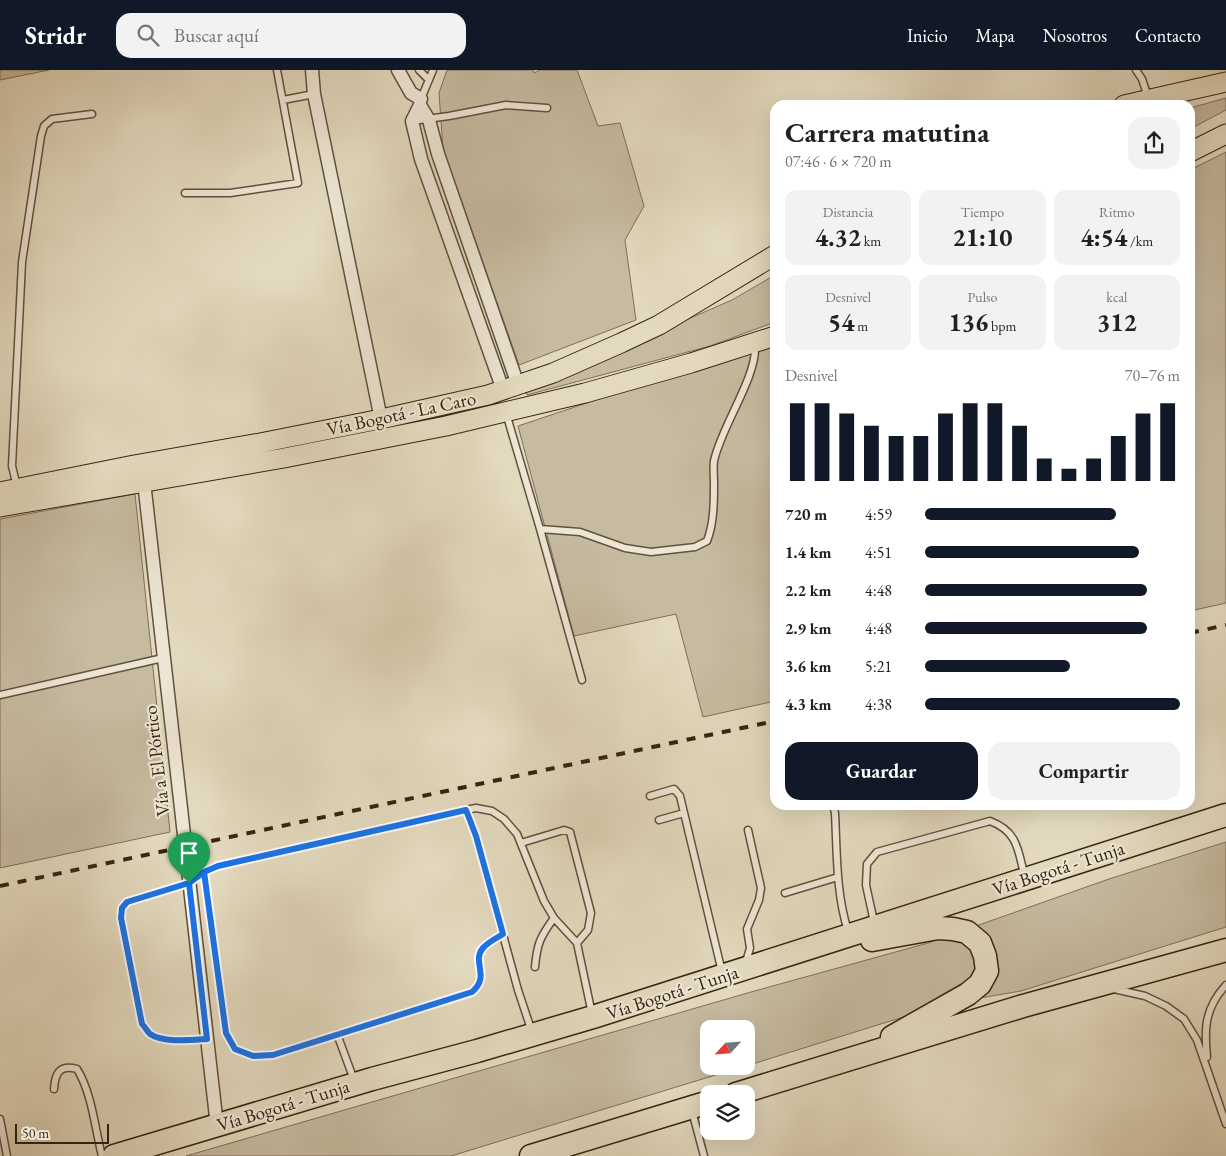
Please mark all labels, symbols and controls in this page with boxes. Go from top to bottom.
search box [116,13,466,58]
text: Stridr [25,20,86,51]
icon: search [134,21,162,49]
text: Buscar aquí [174,23,259,48]
text: Inicio [907,24,948,47]
text: Mapa [976,24,1015,47]
text: Nosotros [1043,24,1107,47]
text: Contacto [1135,24,1201,47]
text: Carrera matutina [785,114,989,150]
button: share [1128,117,1180,169]
text: 07:46 · 6 × 720 m [785,151,892,172]
text: Distancia [823,203,873,221]
text: Tiempo [961,203,1004,221]
text: Ritmo [1099,203,1135,221]
text: 4.32 [815,221,861,253]
text: 21:10 [953,221,1012,253]
text: 4:54 [1081,221,1127,253]
text: km [861,232,881,250]
text: /km [1127,232,1153,250]
text: Desnivel [825,288,871,306]
text: Pulso [968,288,997,306]
text: kcal [1106,288,1127,306]
text: 54 [828,306,855,338]
text: 136 [949,306,988,338]
text: 312 [1097,306,1137,338]
text: m [855,317,868,335]
text: bpm [988,317,1016,335]
text: Desnivel [785,365,838,386]
text: 70–76 m [1125,365,1180,386]
street label: Vía Bogotá - La Caro [324,385,478,442]
text: 720 m [785,504,827,525]
text: 4:59 [865,504,892,525]
text: 1.4 km [785,542,831,563]
text: 4:51 [865,542,892,563]
text: 2.2 km [785,580,831,601]
text: 4:48 [865,580,892,601]
text: 2.9 km [785,618,831,639]
text: 4:48 [865,618,892,639]
text: 3.6 km [785,656,831,677]
text: 5:21 [865,656,892,677]
text: 4.3 km [785,694,831,715]
text: 4:38 [865,694,892,715]
street label: Vía a El Pórtico [137,704,176,818]
button: Guardar [785,742,978,800]
button: Compartir [988,742,1180,800]
pin [168,832,210,883]
street label: Vía Bogotá - Tunja [989,835,1128,902]
icon: arrive [175,839,203,867]
street label: Vía Bogotá - Tunja [603,959,742,1026]
north arrow [700,1020,755,1075]
map controls [700,1020,755,1140]
street label: Vía Bogotá - Tunja [214,1073,353,1138]
button: layers [700,1085,755,1140]
scale bar [15,1121,109,1144]
text: 50 m [22,1124,49,1142]

